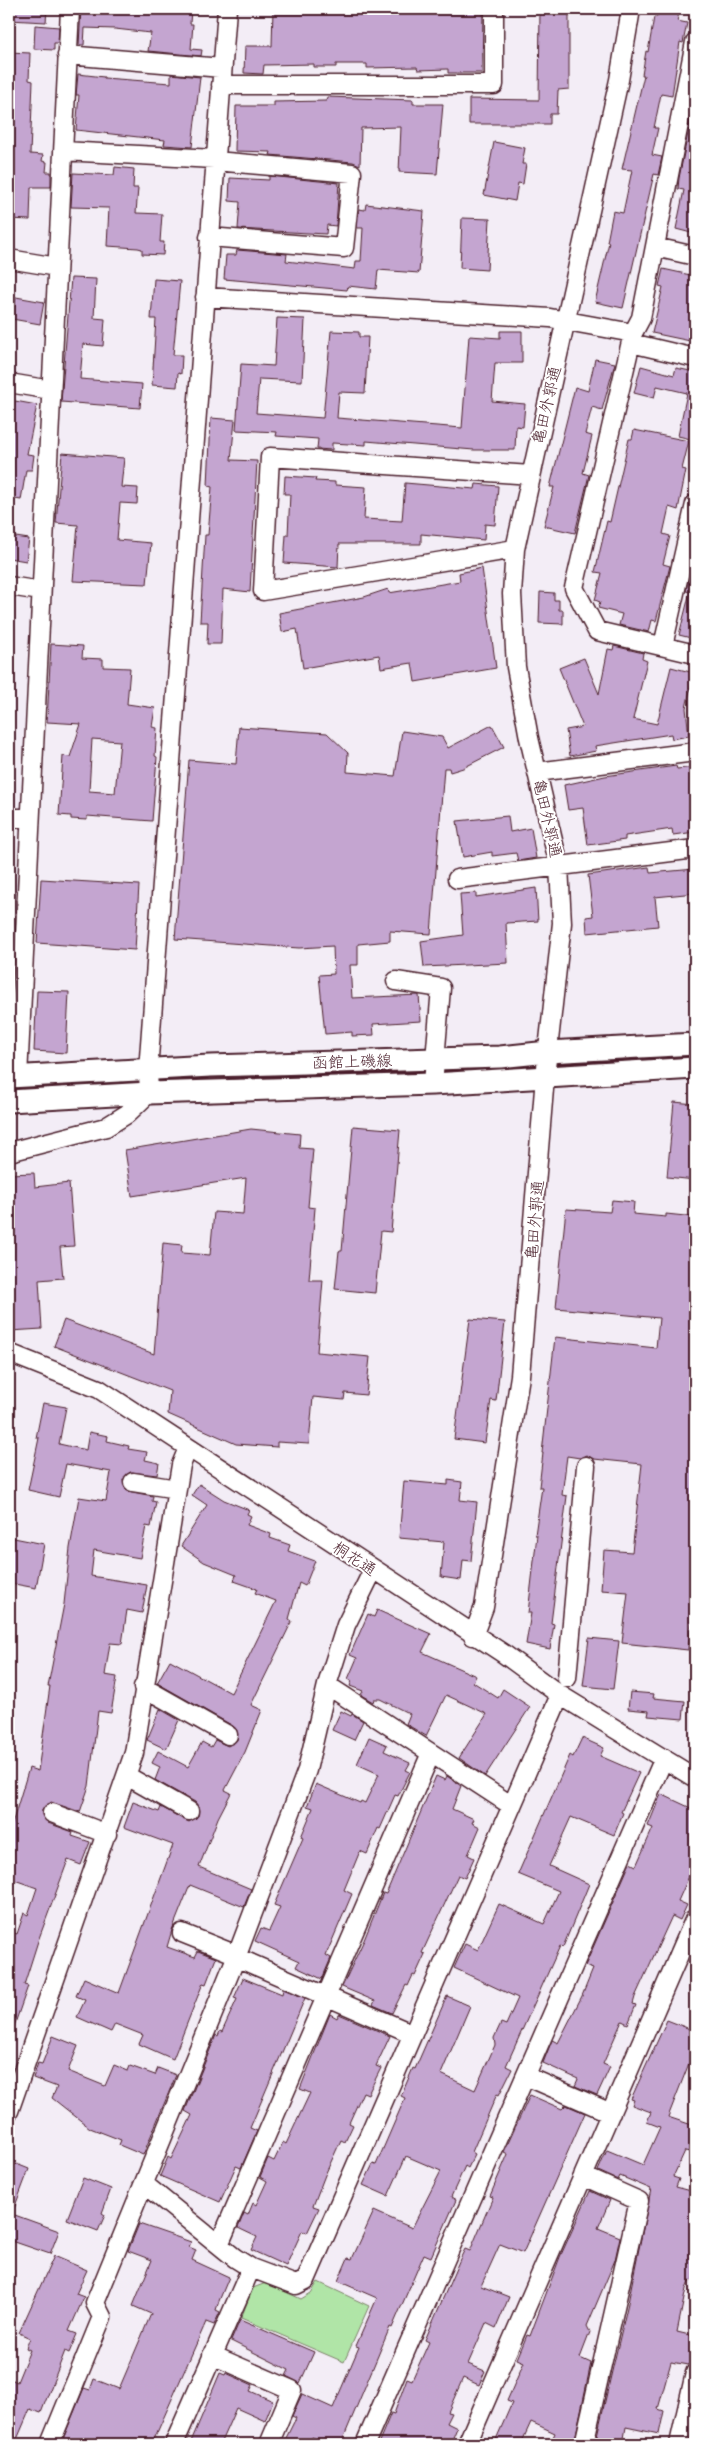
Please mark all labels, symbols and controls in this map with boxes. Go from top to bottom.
street label: 亀田外郭通 [528,364,565,446]
street label: 亀田外郭通 [529,777,566,859]
street label: 函館上磯線 [312,1051,392,1072]
street label: 亀田外郭通 [522,1179,547,1261]
street label: 桐花通 [329,1537,380,1579]

